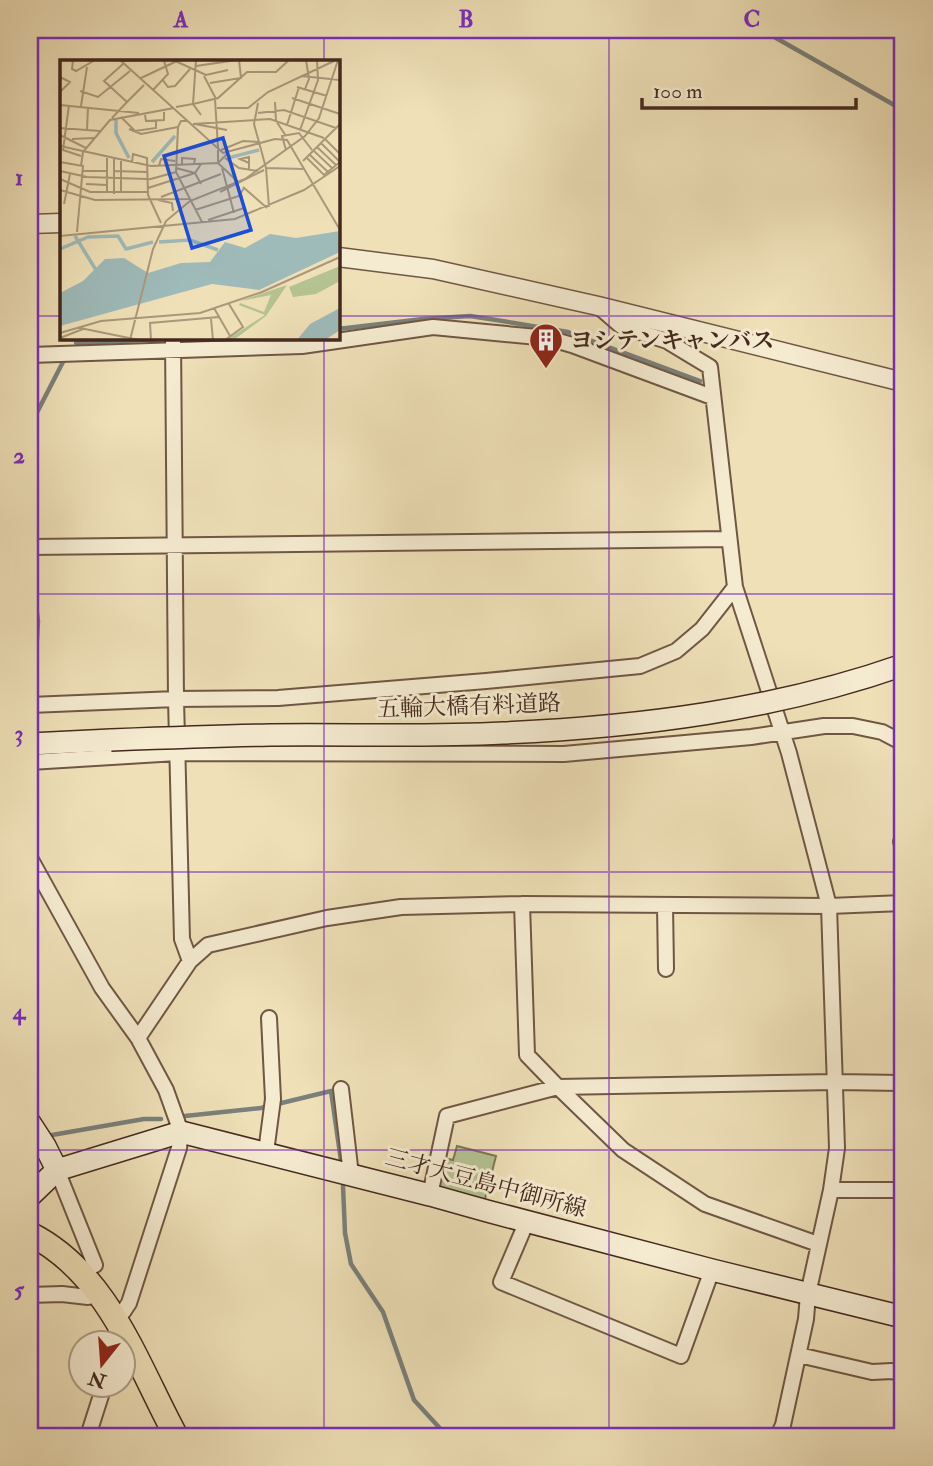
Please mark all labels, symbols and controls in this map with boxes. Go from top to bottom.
text: A [173,5,189,34]
text: B [458,5,474,34]
text: C [744,5,760,34]
inset map [60,60,340,340]
scale bar [642,66,856,110]
text: 100 m [653,78,703,105]
text: 1 [15,163,23,192]
building icon: ヨシテンキャンバス [527,321,565,370]
place label: ヨシテンキャンバス [570,326,774,355]
text: 2 [13,441,25,470]
street label: 五輪大橋有料道路 [377,688,561,724]
text: 3 [15,719,23,748]
text: 4 [12,997,27,1026]
street label: 三才大豆島中御所線 [382,1142,590,1224]
text: 5 [14,1275,25,1304]
north arrow [66,1330,136,1400]
text: N [85,1365,110,1394]

